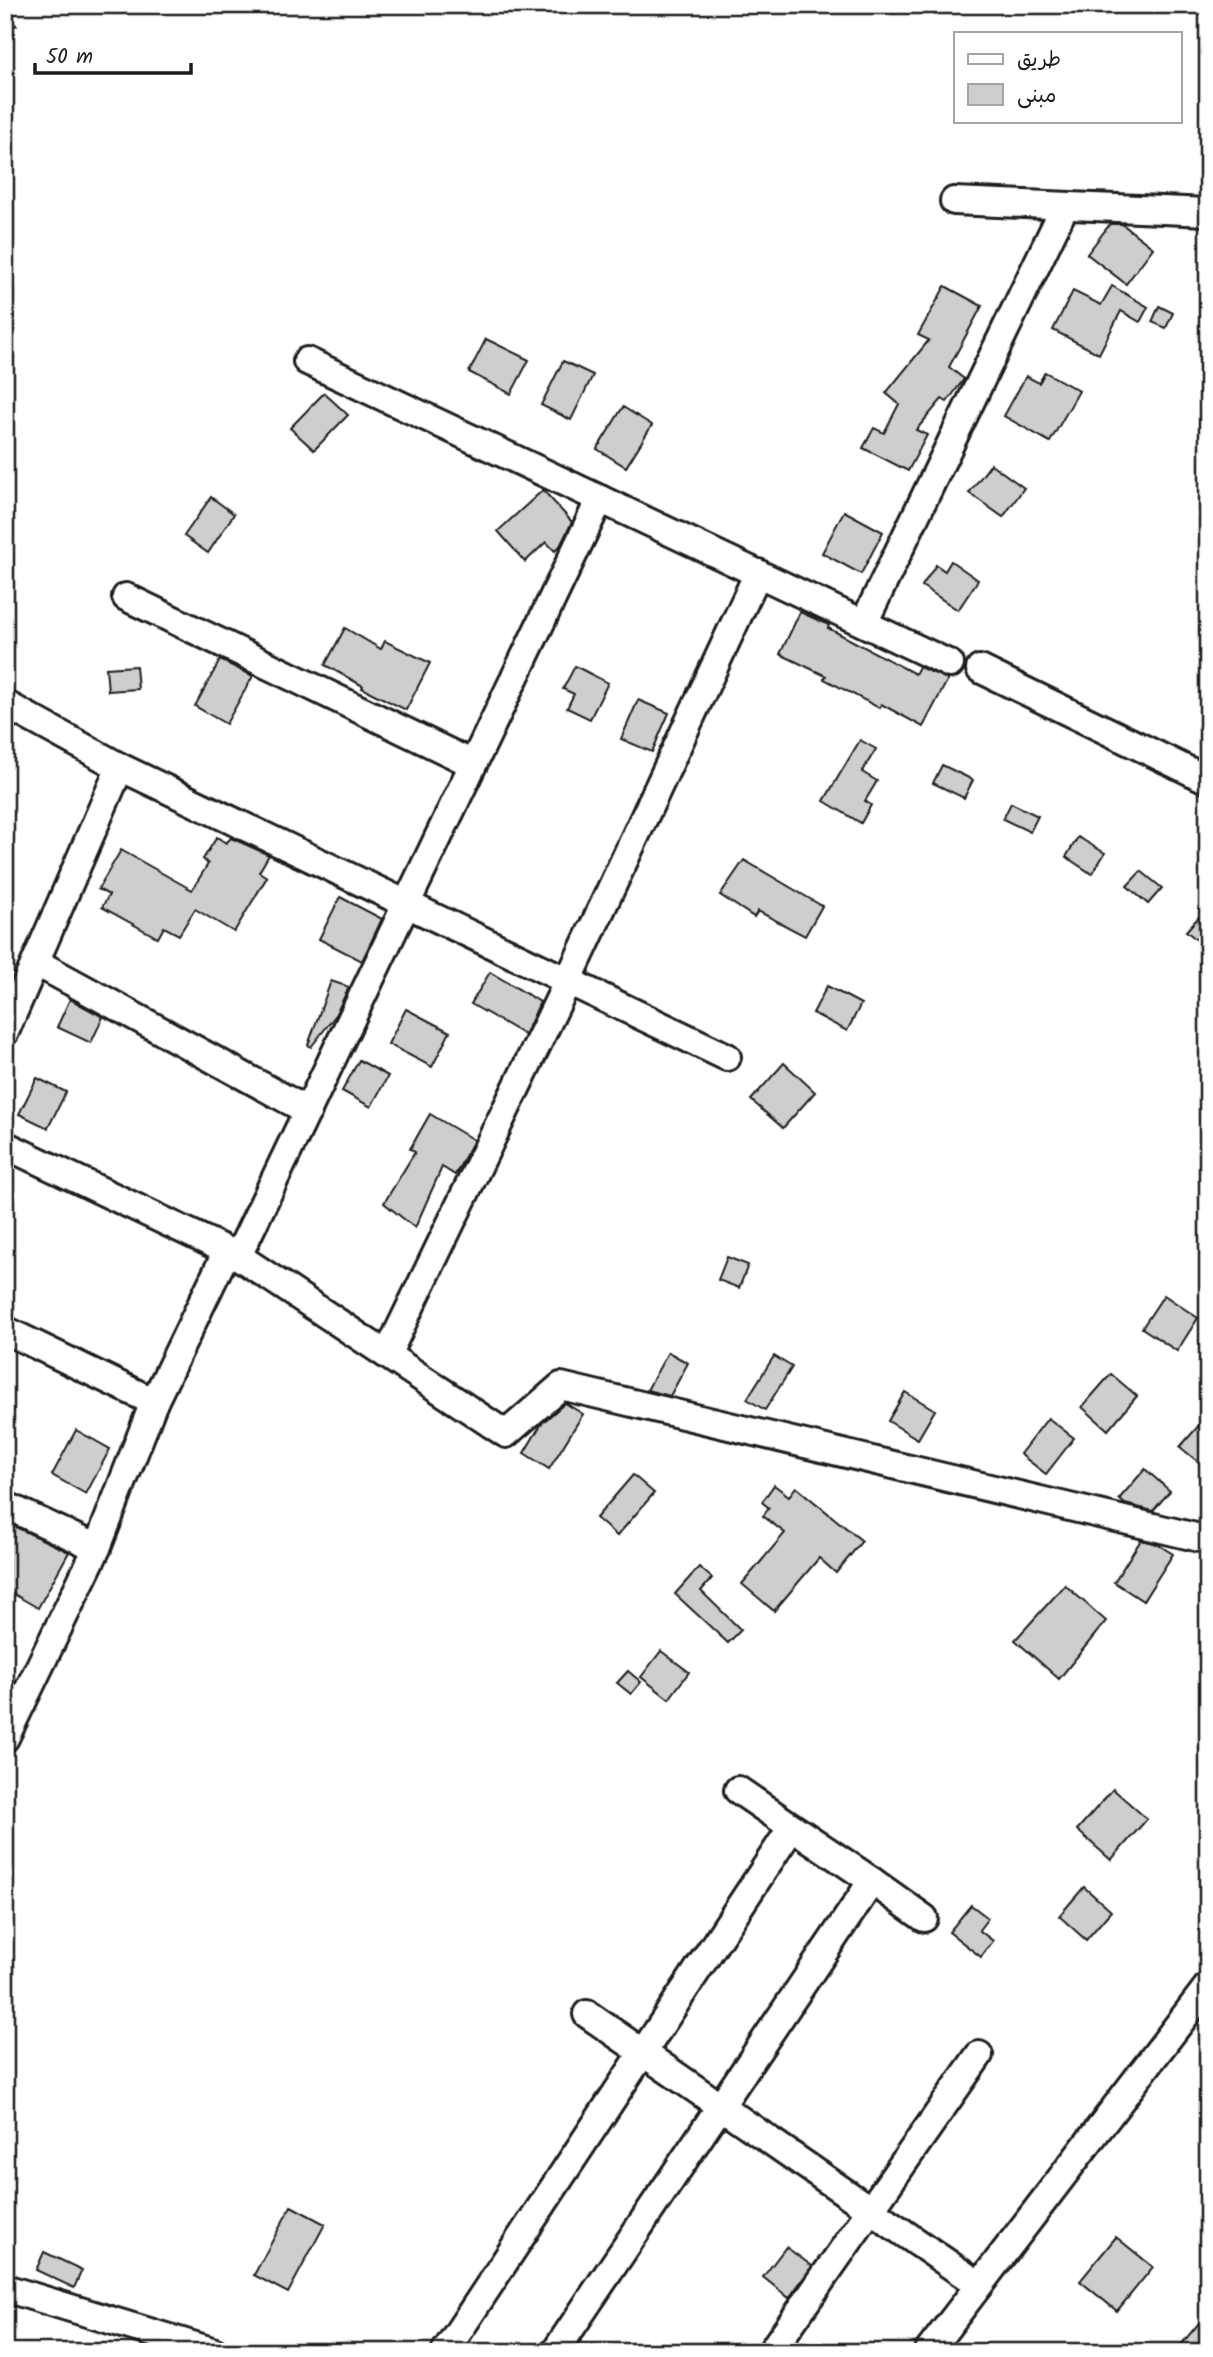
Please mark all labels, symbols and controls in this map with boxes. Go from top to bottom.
scale bar [35,32,191,76]
legend [954,32,1182,122]
text: 50 m [46,41,93,74]
text: طريق [1017,44,1061,77]
text: مبنى [1017,80,1056,113]

